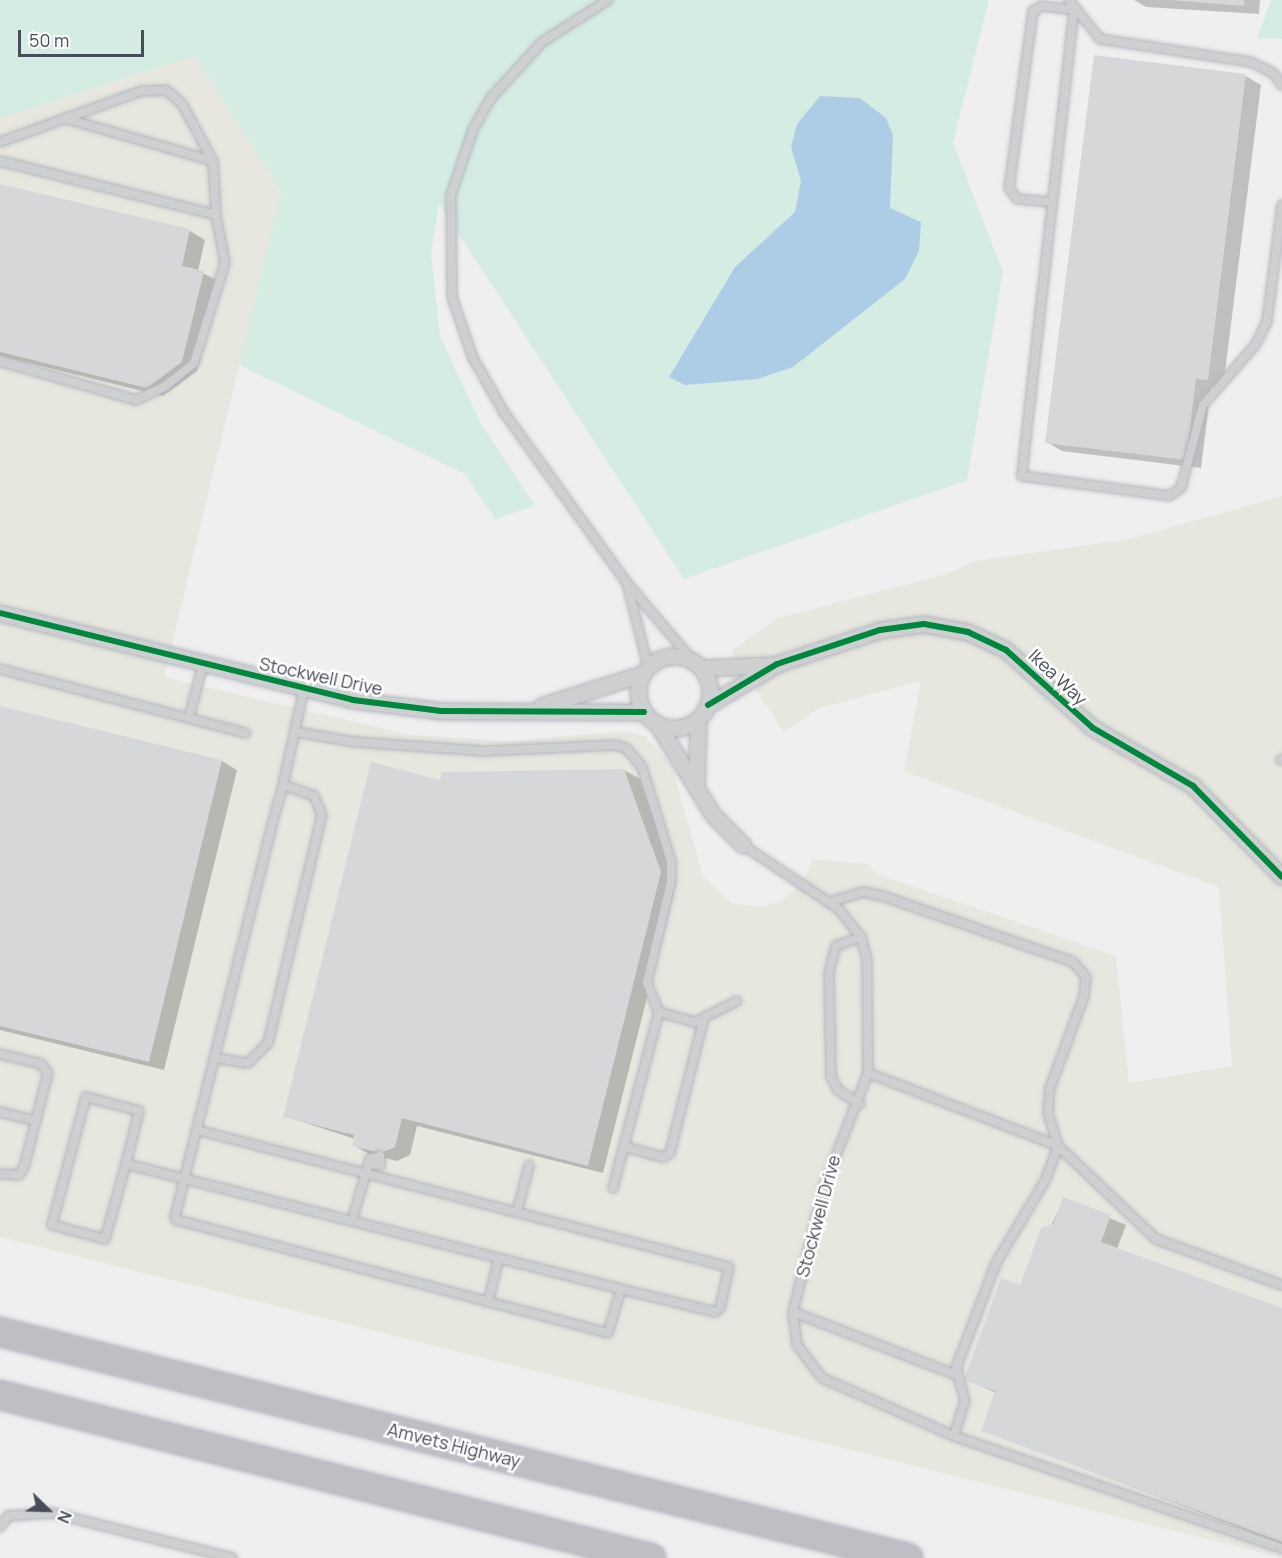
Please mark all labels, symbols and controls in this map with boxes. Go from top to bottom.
scale bar [21,18,147,56]
text: 50 m [29,28,69,52]
street label: Ikea Way [1024,645,1092,709]
street label: Stockwell Drive [257,652,385,700]
street label: Stockwell Drive [791,1153,845,1279]
street label: Amvets Highway [385,1418,523,1472]
north arrow [18,1480,78,1540]
text: N [52,1507,77,1527]

